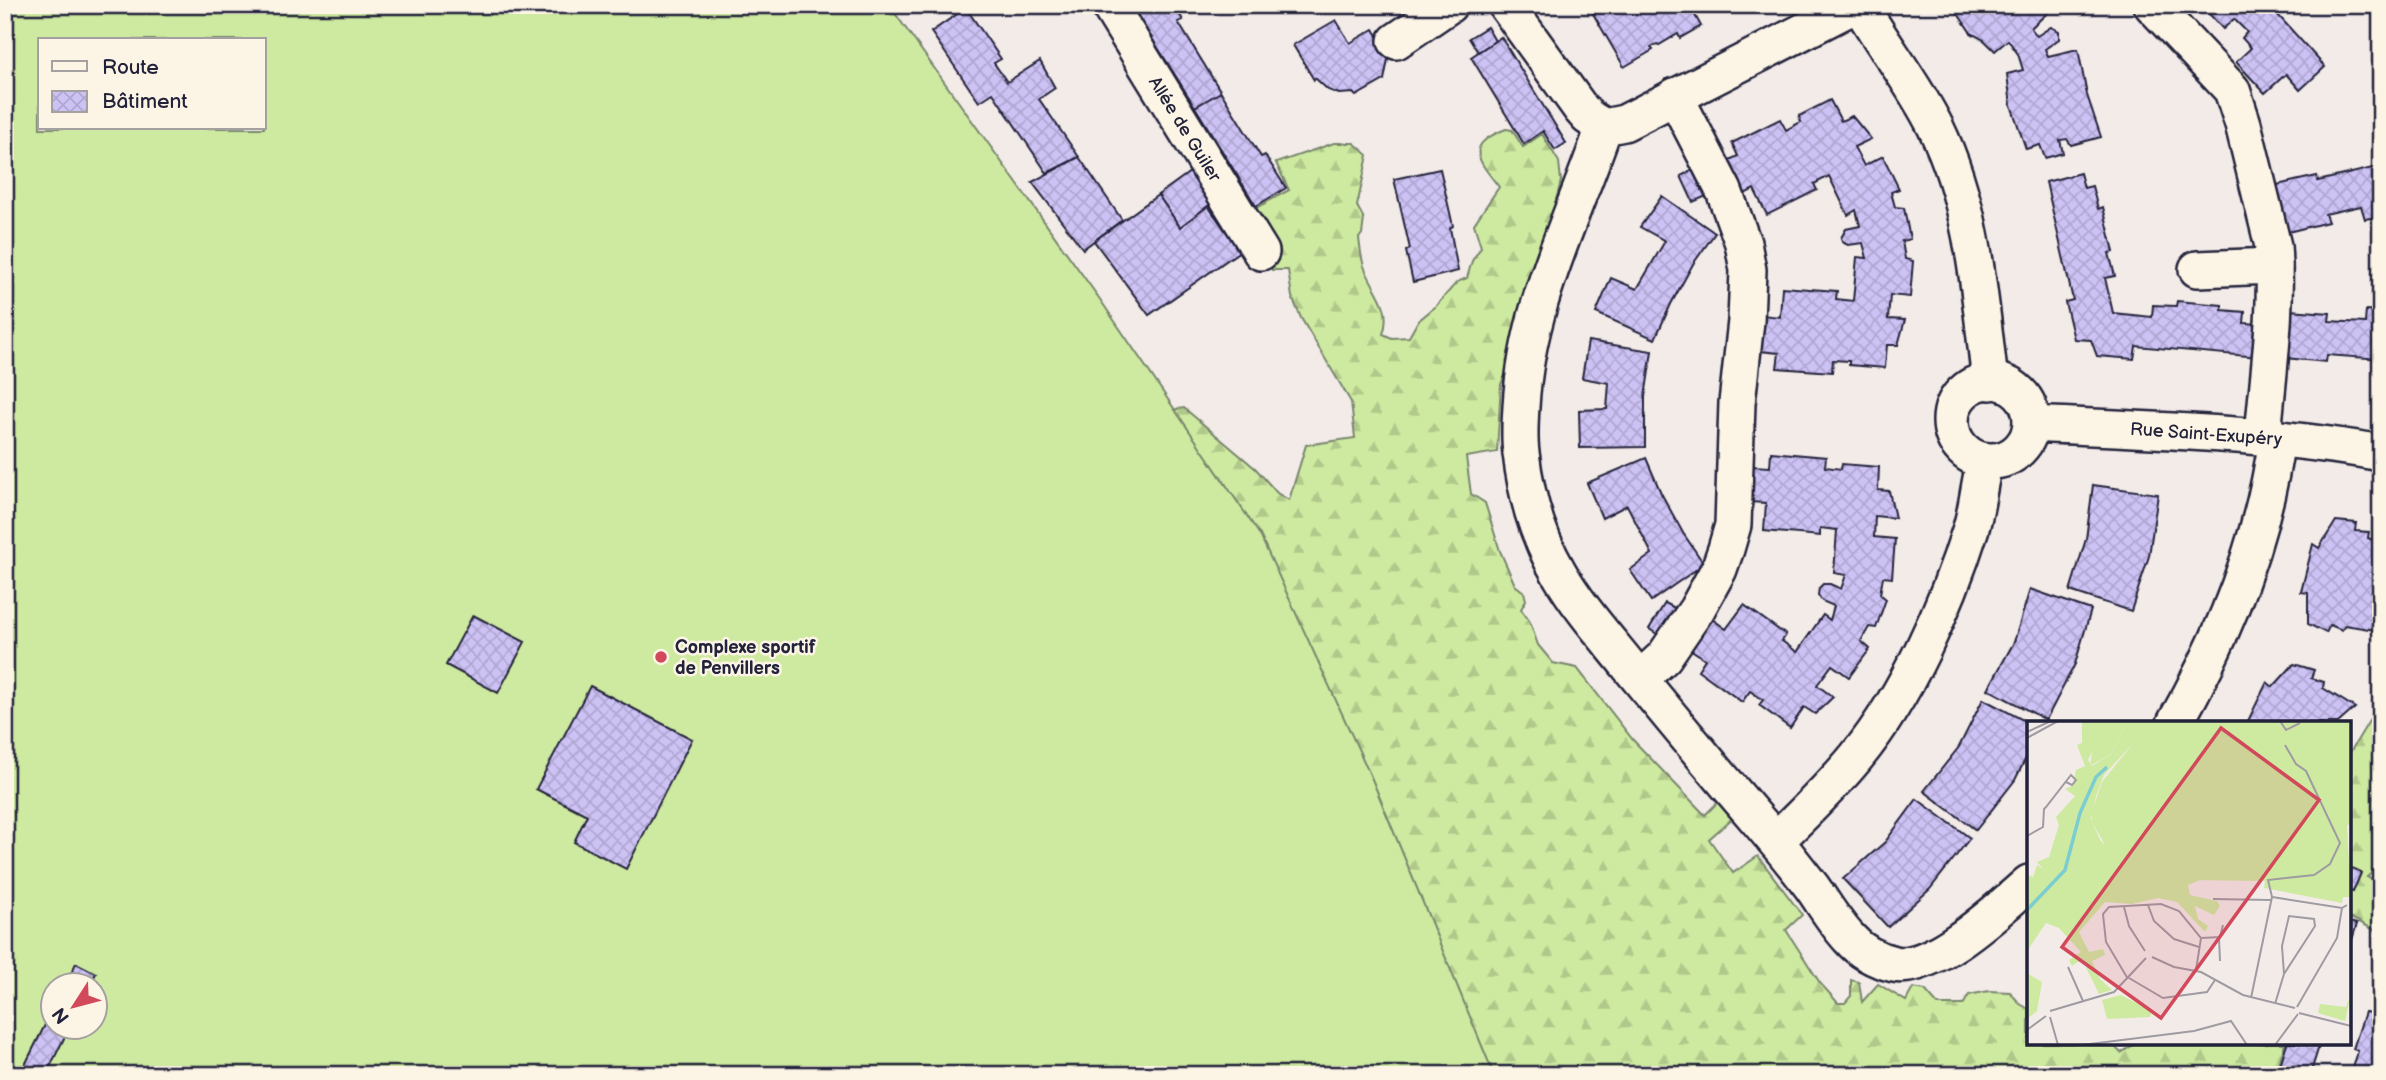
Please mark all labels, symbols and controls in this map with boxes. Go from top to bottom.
legend [38,38,266,130]
text: Route [102,55,159,80]
street label: Allée de Guiler [1144,73,1226,186]
text: Bâtiment [102,89,188,114]
street label: Rue Saint-Exupéry [2129,419,2283,450]
place label: Complexe sportif de Penvillers [675,637,816,679]
marker: Complexe sportif de Penvillers [653,649,669,665]
inset map [2027,721,2351,1045]
north arrow [38,972,108,1042]
text: N [48,1003,75,1028]

